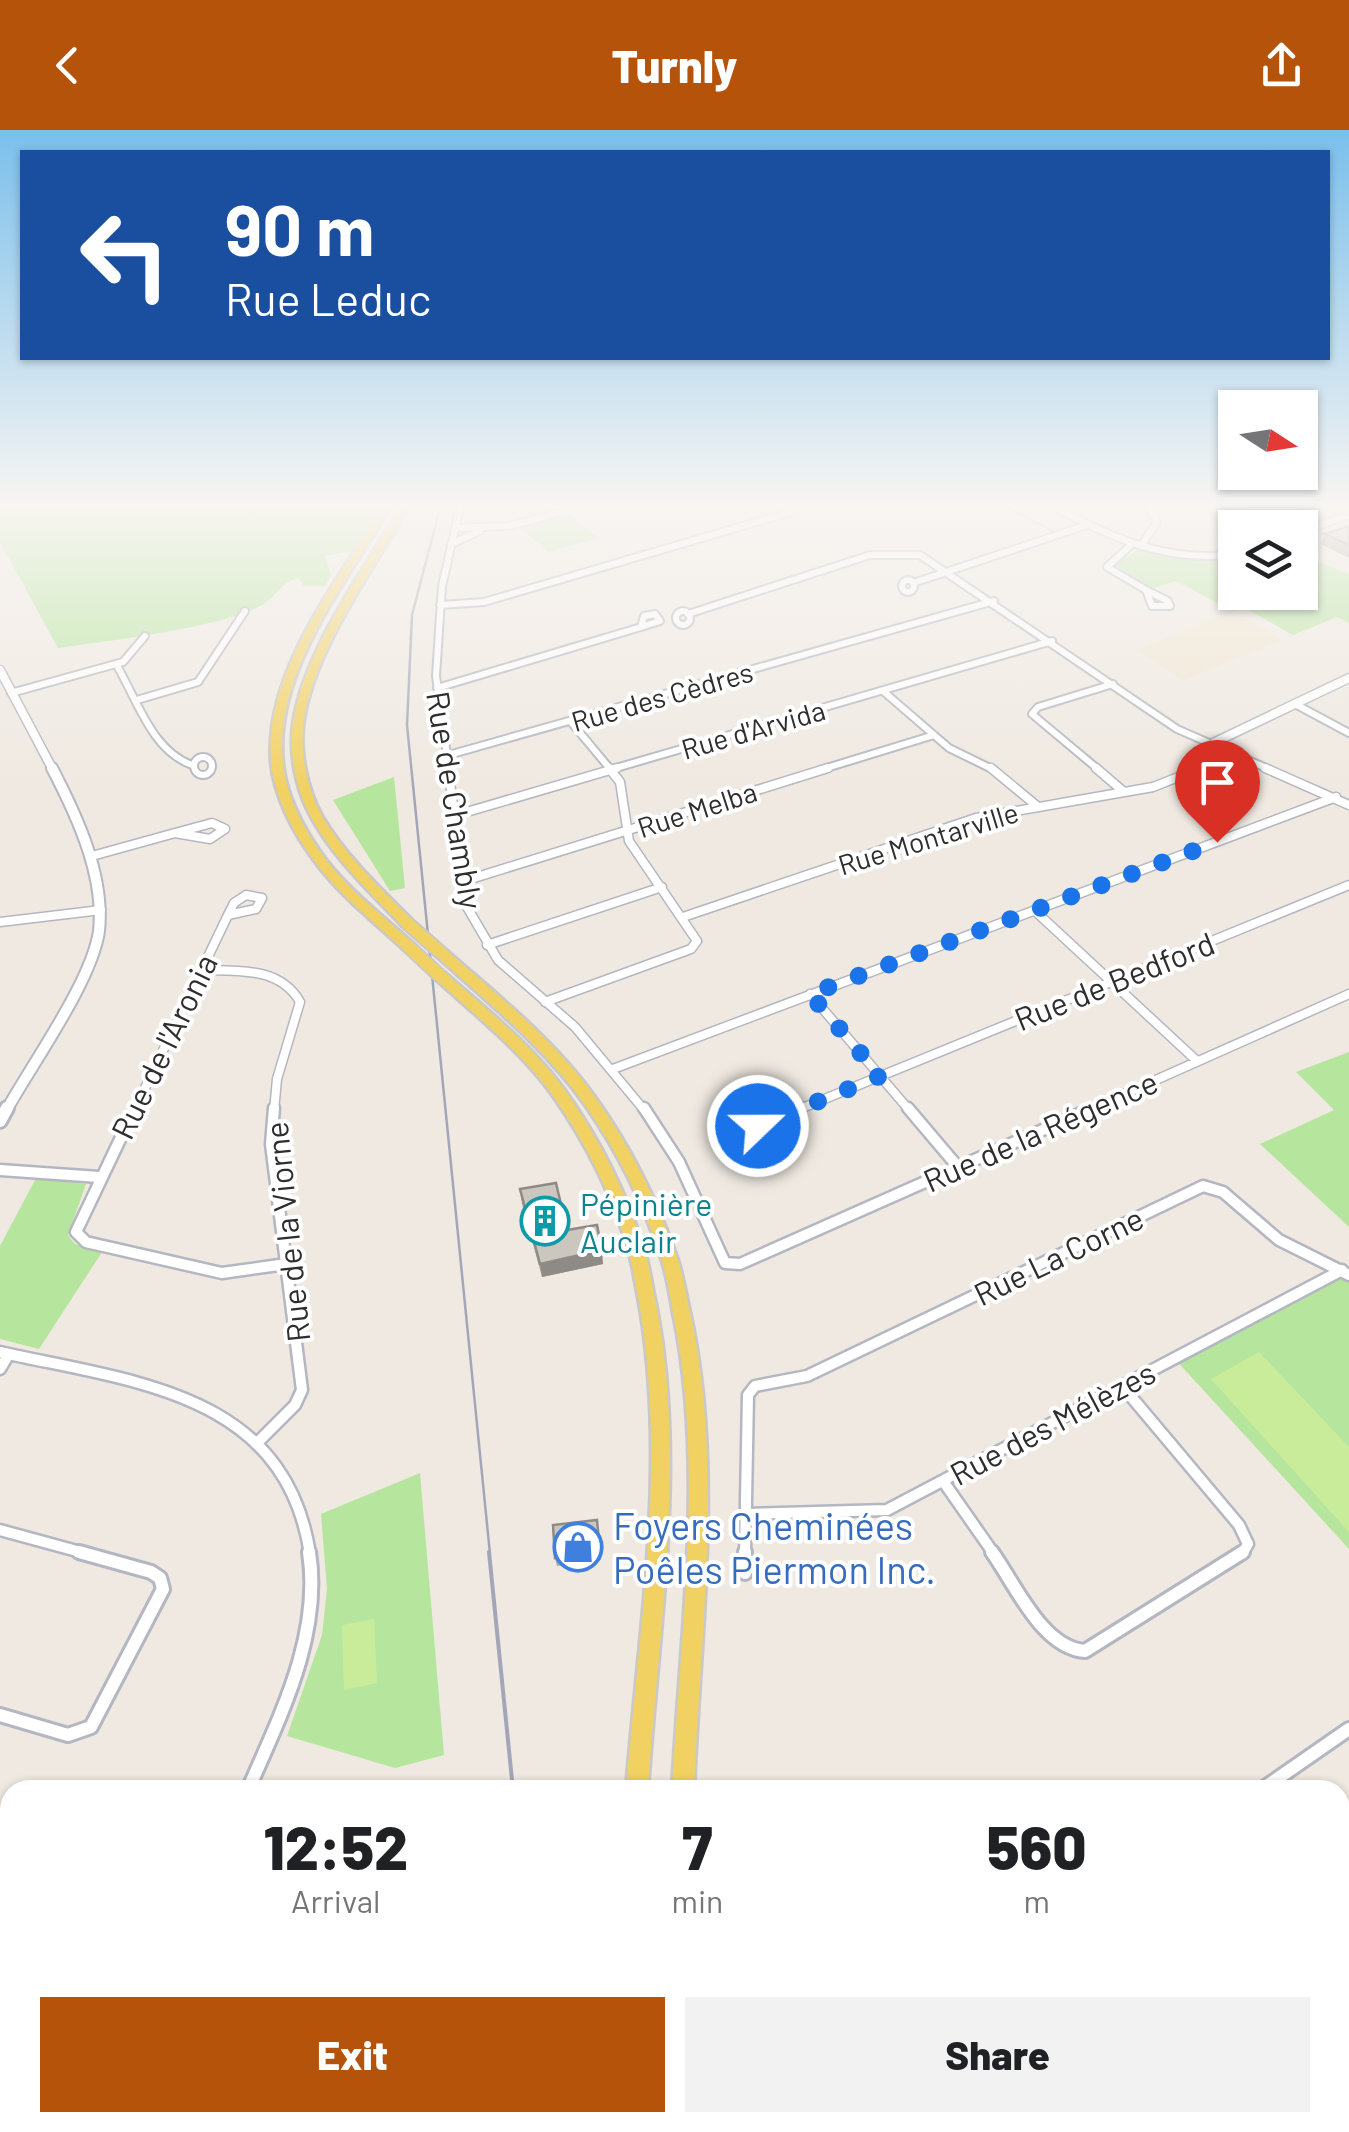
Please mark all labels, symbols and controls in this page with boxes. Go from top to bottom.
icon: back [40,38,95,93]
text: Turnly [612,38,737,92]
icon: share [1254,38,1309,93]
text: 90 m [225,186,375,270]
icon: left [60,190,190,320]
text: Rue Leduc [225,271,431,325]
north arrow [1218,390,1318,490]
map controls [1218,390,1318,610]
button: layers [1218,510,1318,610]
street label: Rue des Cèdres [567,654,757,738]
street label: Rue de Chambly [420,688,492,912]
street label: Rue d'Arvida [677,692,829,766]
pin [1175,740,1260,843]
icon: arrive [1190,755,1245,810]
street label: Rue Melba [633,774,761,844]
street label: Rue Montarville [834,794,1022,882]
street label: Rue de Bedford [1009,923,1219,1037]
street label: Rue de l'Aronia [102,947,224,1145]
street label: Rue de la Régence [917,1061,1163,1199]
position arrow [706,1074,810,1178]
street label: Rue de la Viorne [256,1120,316,1344]
place label: Pépinière Auclair [580,1184,712,1259]
building icon: Pépinière Auclair [519,1195,571,1247]
street label: Rue La Corne [967,1198,1149,1312]
street label: Rue des Mélèzes [943,1352,1161,1492]
place label: Foyers Cheminées Poêles Piermon Inc. [613,1502,936,1592]
shop icon: Foyers Cheminées Poêles Piermon Inc. [552,1521,604,1573]
text: 12:52 [263,1810,408,1882]
text: 7 [682,1810,713,1882]
text: 560 [987,1810,1087,1882]
text: Arrival [291,1881,380,1919]
text: min [671,1881,723,1919]
text: m [1023,1881,1050,1919]
button: Exit [40,1997,665,2112]
button: Share [685,1997,1310,2112]

